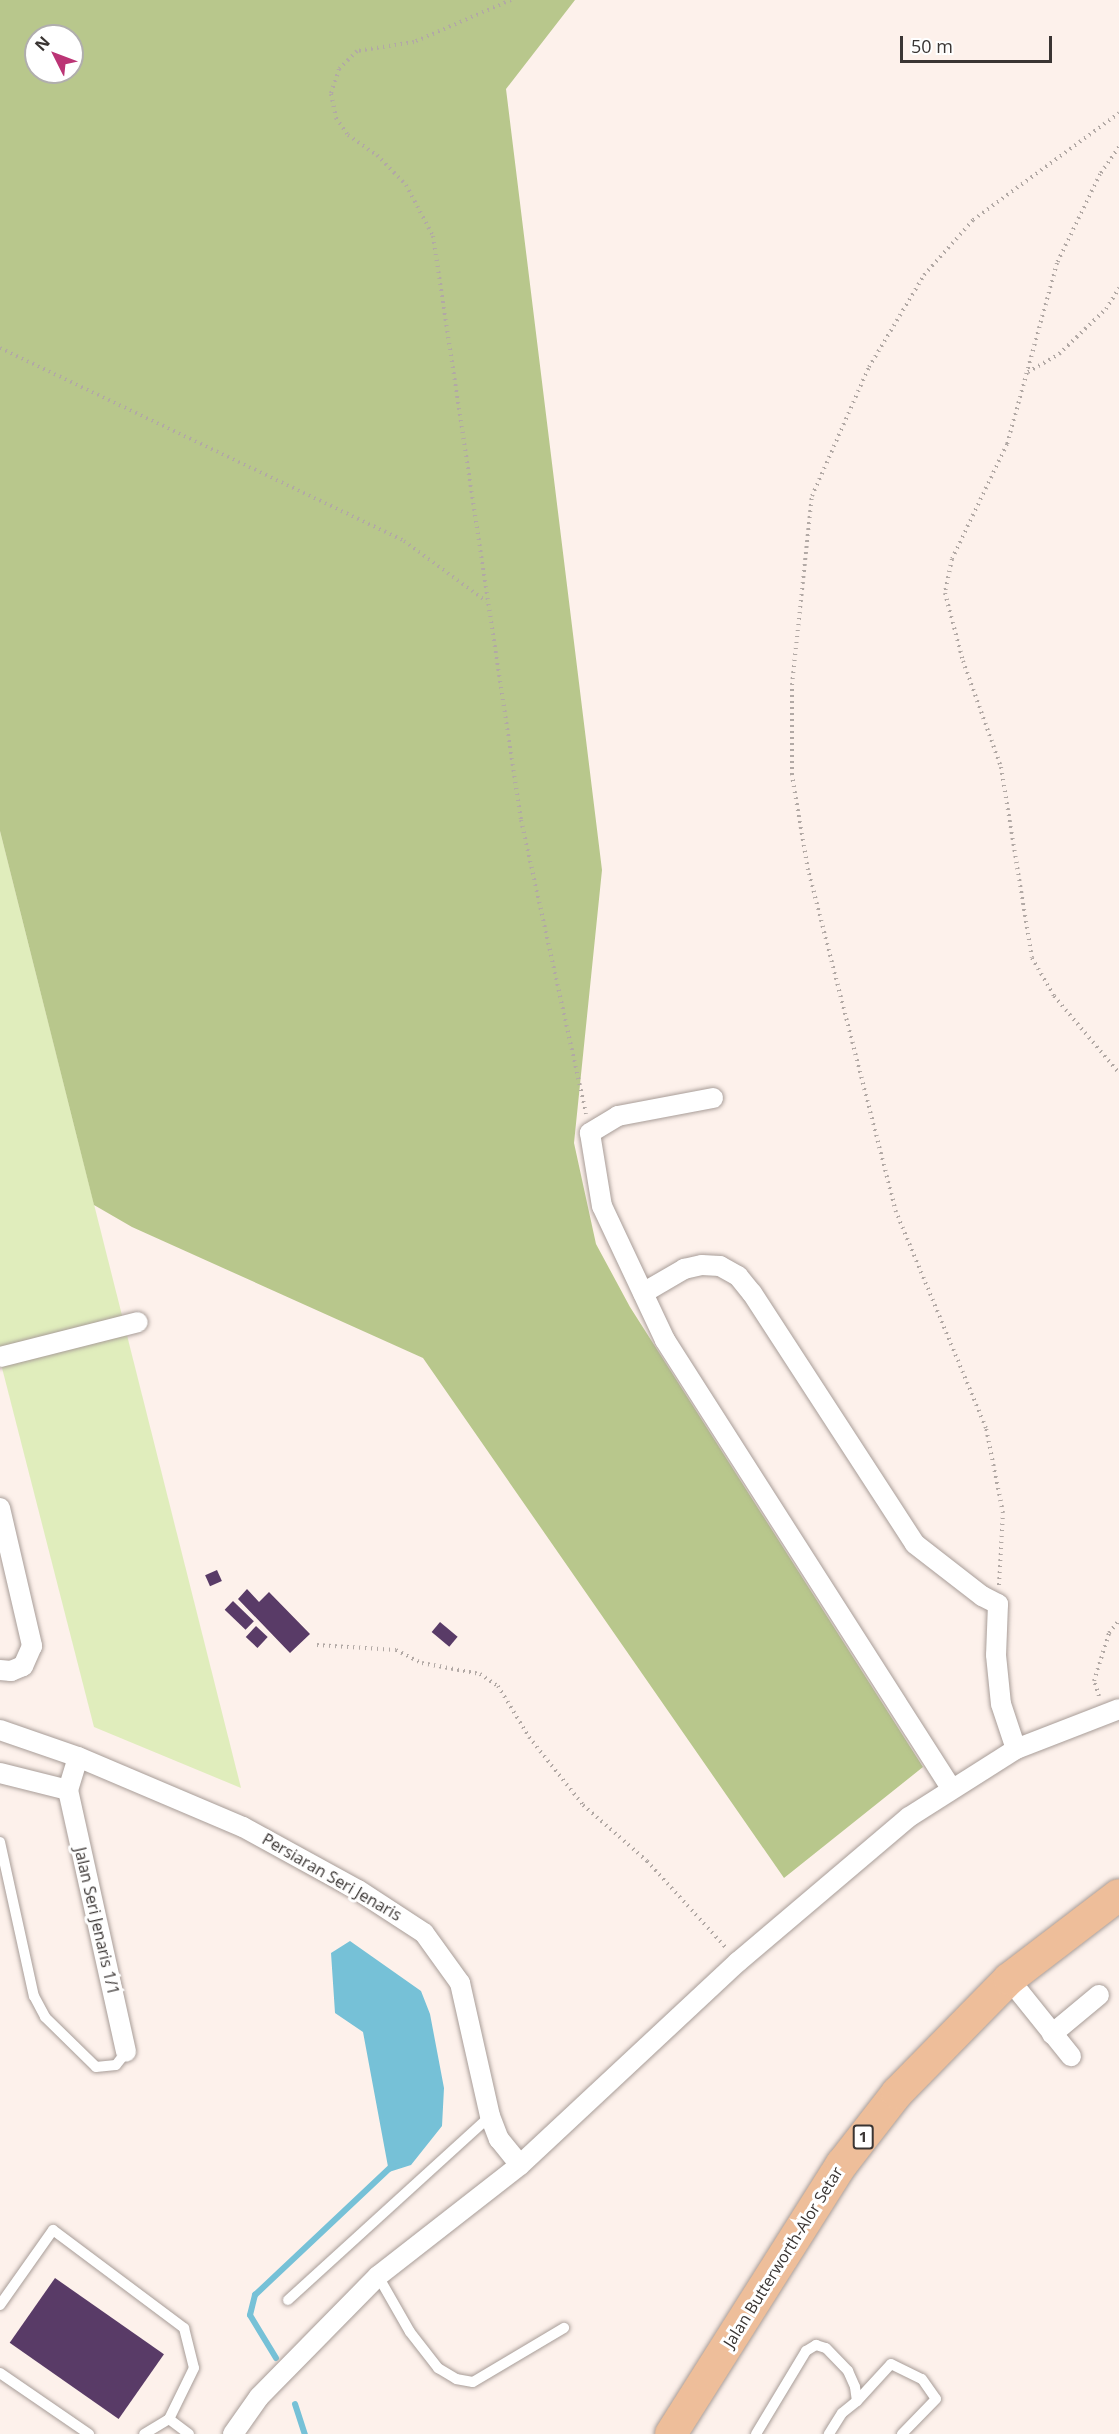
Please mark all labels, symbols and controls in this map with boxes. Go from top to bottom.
north arrow [24,24,84,84]
scale bar [903,24,1054,62]
text: N [30,31,55,55]
text: 50 m [911,34,953,58]
street label: Persiaran Seri Jenaris [259,1829,405,1925]
street label: Jalan Seri Jenaris 1/1 [71,1845,123,1997]
road number: 1 [852,2125,874,2149]
street label: Jalan Butterworth-Alor Setar [719,2163,847,2351]

